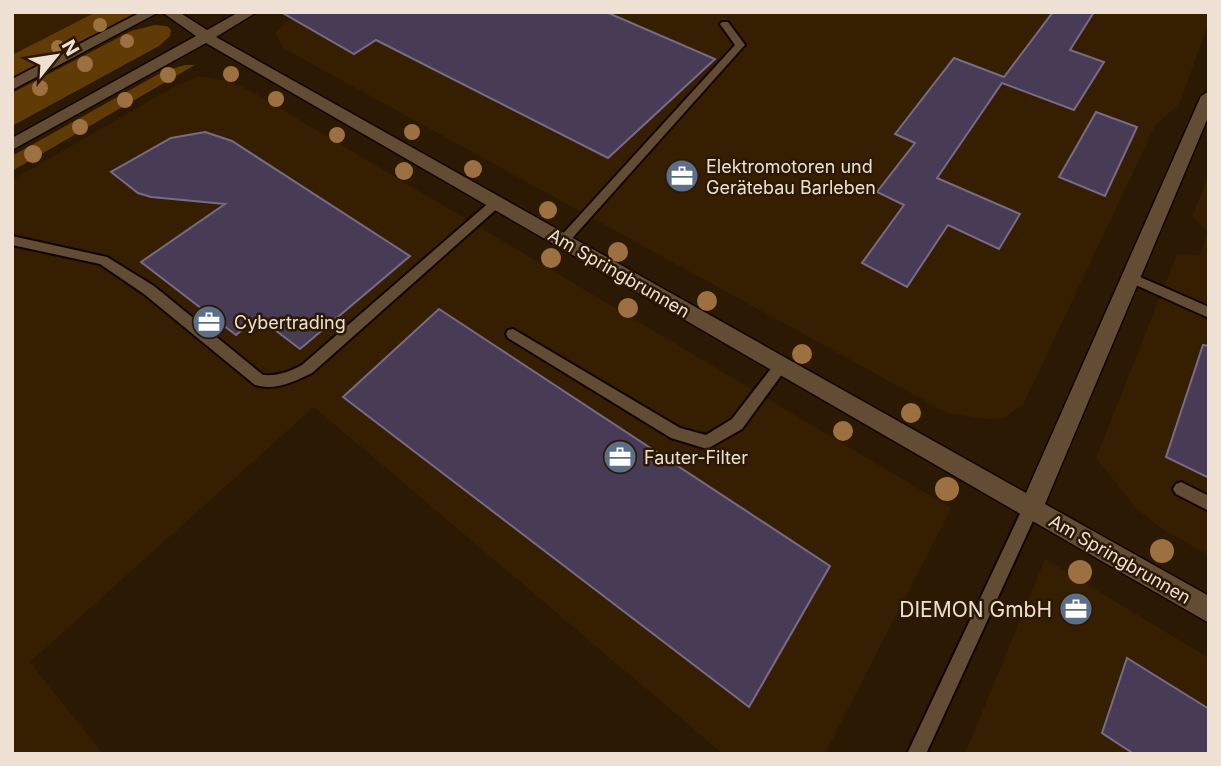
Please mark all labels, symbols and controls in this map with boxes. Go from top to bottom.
north arrow [21,21,91,91]
text: N [57,36,84,60]
place label: Elektromotoren und Gerätebau Barleben [706,156,876,198]
office icon: Elektromotoren und Gerätebau Barleben [663,157,701,195]
street label: Am Springbrunnen [545,224,693,322]
office icon: Cybertrading [190,303,228,341]
place label: Cybertrading [234,312,346,333]
office icon: Fauter-Filter [601,438,639,476]
place label: Fauter-Filter [644,447,748,468]
street label: Am Springbrunnen [1046,510,1194,608]
office icon: DIEMON GmbH [1057,590,1095,628]
place label: DIEMON GmbH [899,597,1052,622]

